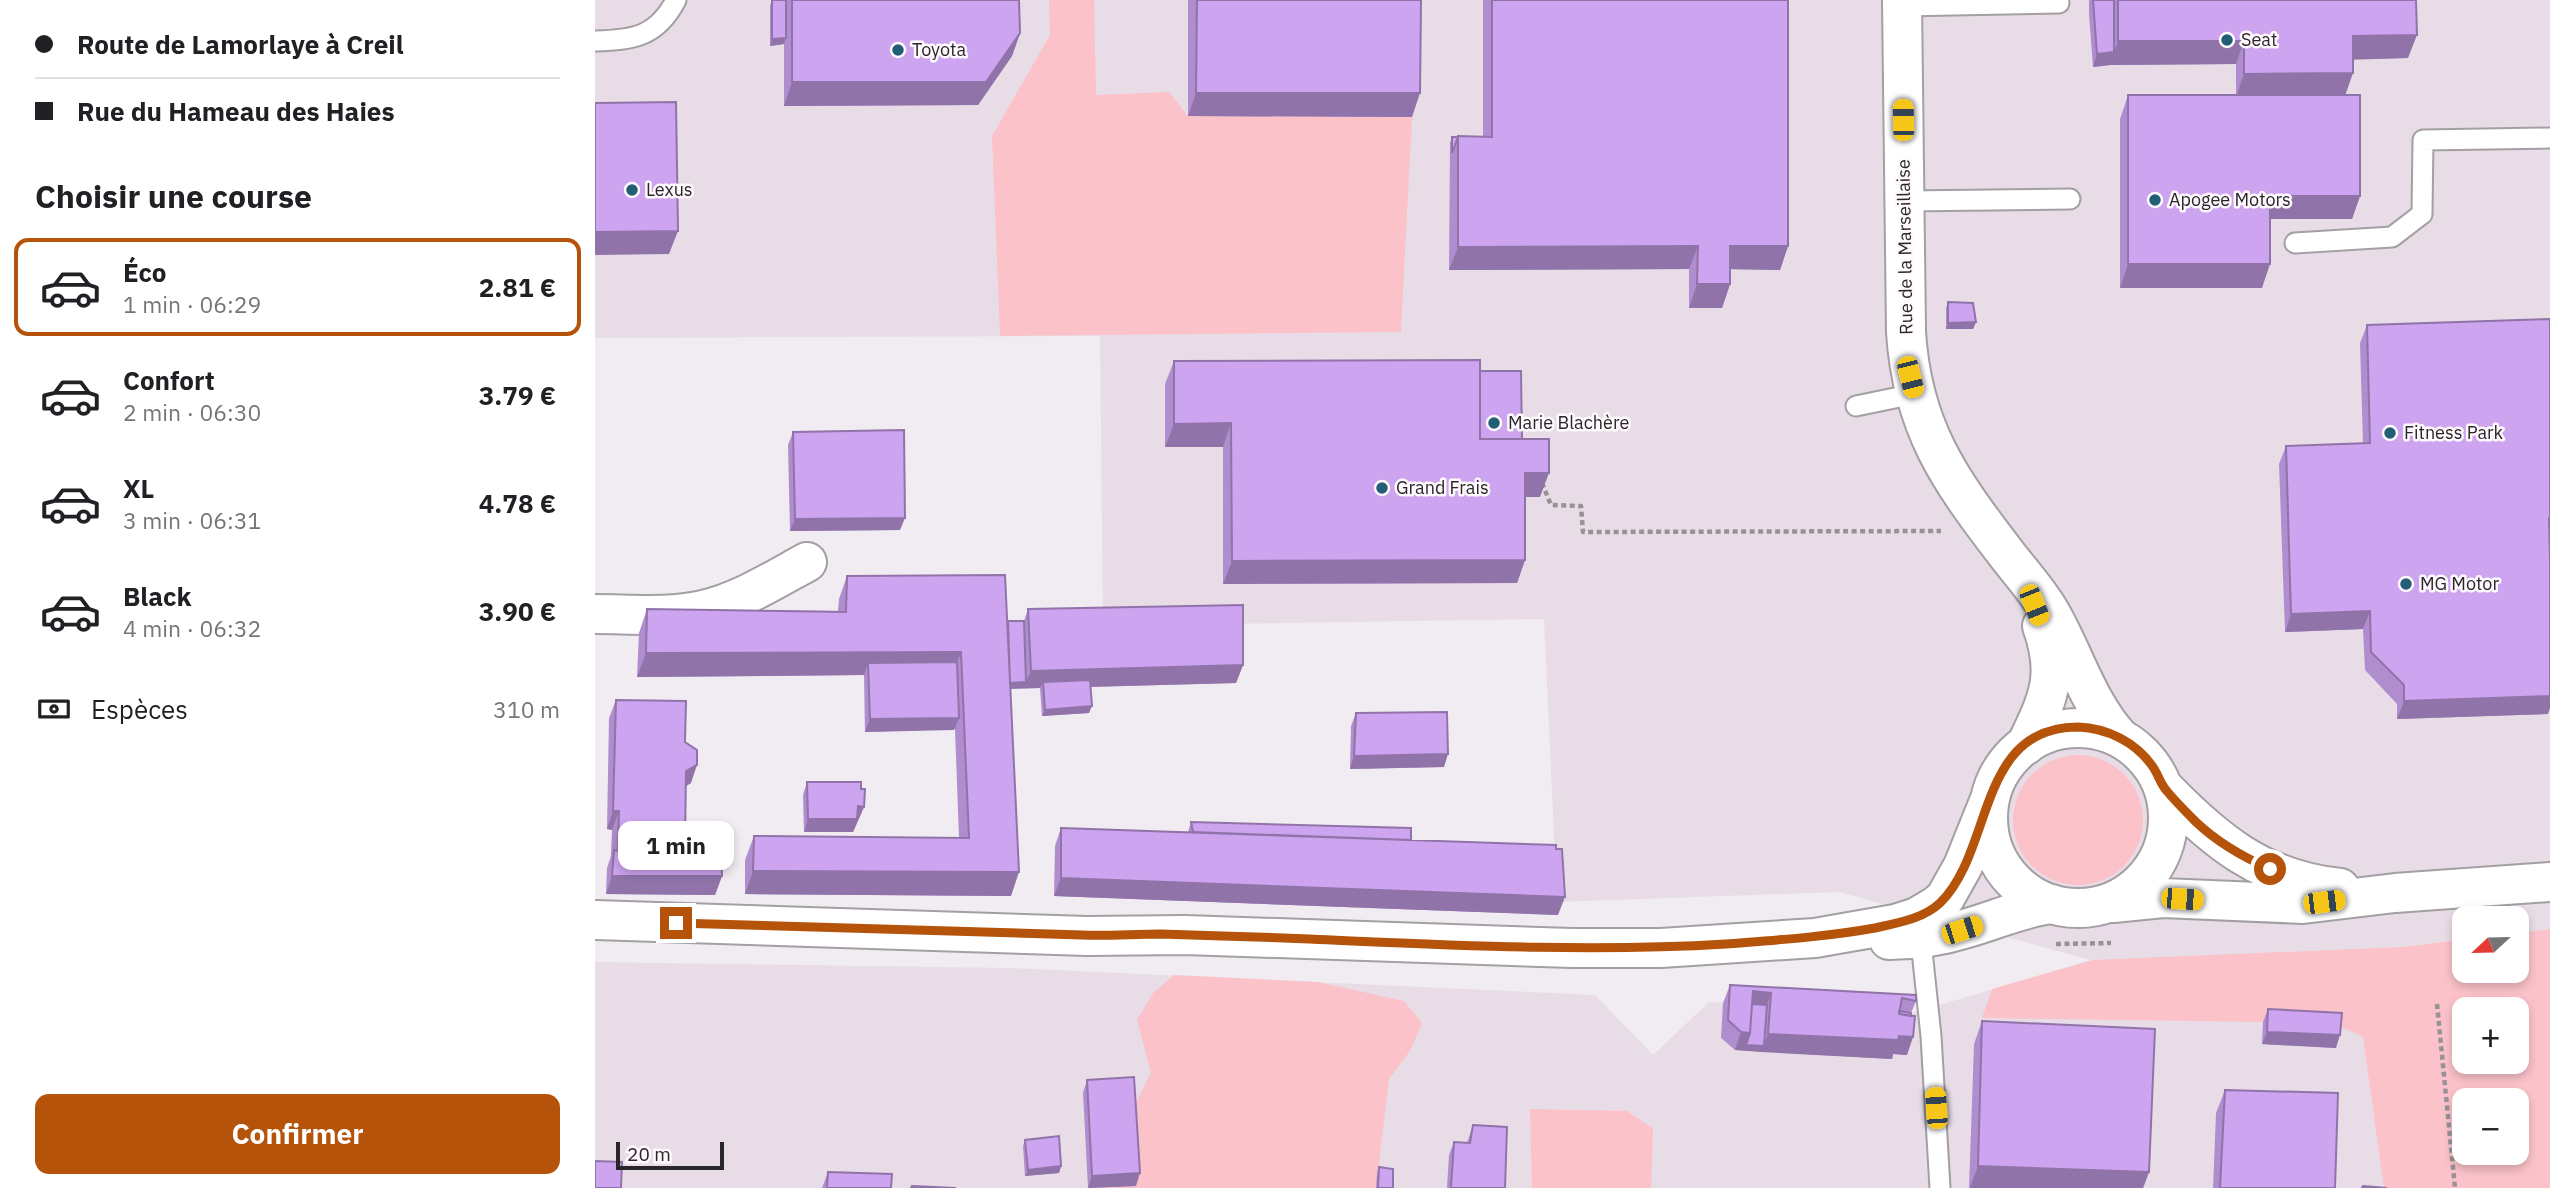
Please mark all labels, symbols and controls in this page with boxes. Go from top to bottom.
text: Route de Lamorlaye à Creil [77,27,404,61]
place label: Seat [2241,28,2277,51]
marker: Seat [2219,32,2235,48]
place label: Toyota [912,38,966,61]
marker: Toyota [890,42,906,58]
text: Rue du Hameau des Haies [77,94,395,128]
car [1893,99,1914,141]
street label: Rue de la Marseillaise [1891,159,1918,335]
text: Choisir une course [35,175,312,217]
place label: Lexus [646,178,693,201]
marker: Lexus [624,182,640,198]
place label: Apogee Motors [2169,188,2291,211]
marker: Apogee Motors [2147,192,2163,208]
text: Éco [123,255,167,289]
icon: car [39,256,102,319]
text: 2.81 € [479,270,556,304]
text: 1 min · 06:29 [123,289,261,319]
car [1895,354,1926,400]
text: Confort [123,363,215,397]
icon: car [39,364,102,427]
text: 3.79 € [479,378,556,412]
text: 2 min · 06:30 [123,397,261,427]
place label: Marie Blachère [1508,411,1629,434]
marker: Marie Blachère [1486,415,1502,431]
place label: Fitness Park [2404,421,2504,444]
marker: Fitness Park [2382,425,2398,441]
text: XL [123,471,154,505]
icon: car [39,472,102,535]
place label: Grand Frais [1396,476,1489,499]
marker: Grand Frais [1374,480,1390,496]
text: 4.78 € [479,486,556,520]
text: 3 min · 06:31 [123,505,261,535]
place label: MG Motor [2420,572,2499,595]
marker: MG Motor [2398,576,2414,592]
text: Black [123,579,191,613]
icon: car [39,580,102,643]
car [2017,582,2052,628]
text: 3.90 € [479,594,556,628]
text: 4 min · 06:32 [123,613,261,643]
icon: cash [35,690,73,728]
text: Espèces [91,692,188,726]
text: 310 m [493,694,560,724]
callout: 1 min [618,822,734,870]
text: 1 min [646,830,706,860]
route start [2254,853,2286,885]
car [2161,887,2204,911]
car [2302,889,2347,915]
north arrow [2452,906,2529,984]
map controls [2452,906,2529,1165]
route end [660,907,692,939]
car [1939,914,1986,946]
button: + [2452,997,2529,1074]
car [1925,1086,1948,1130]
button: − [2452,1088,2529,1165]
button: Confirmer [35,1094,560,1174]
scale bar [616,1139,725,1171]
text: 20 m [627,1142,671,1166]

